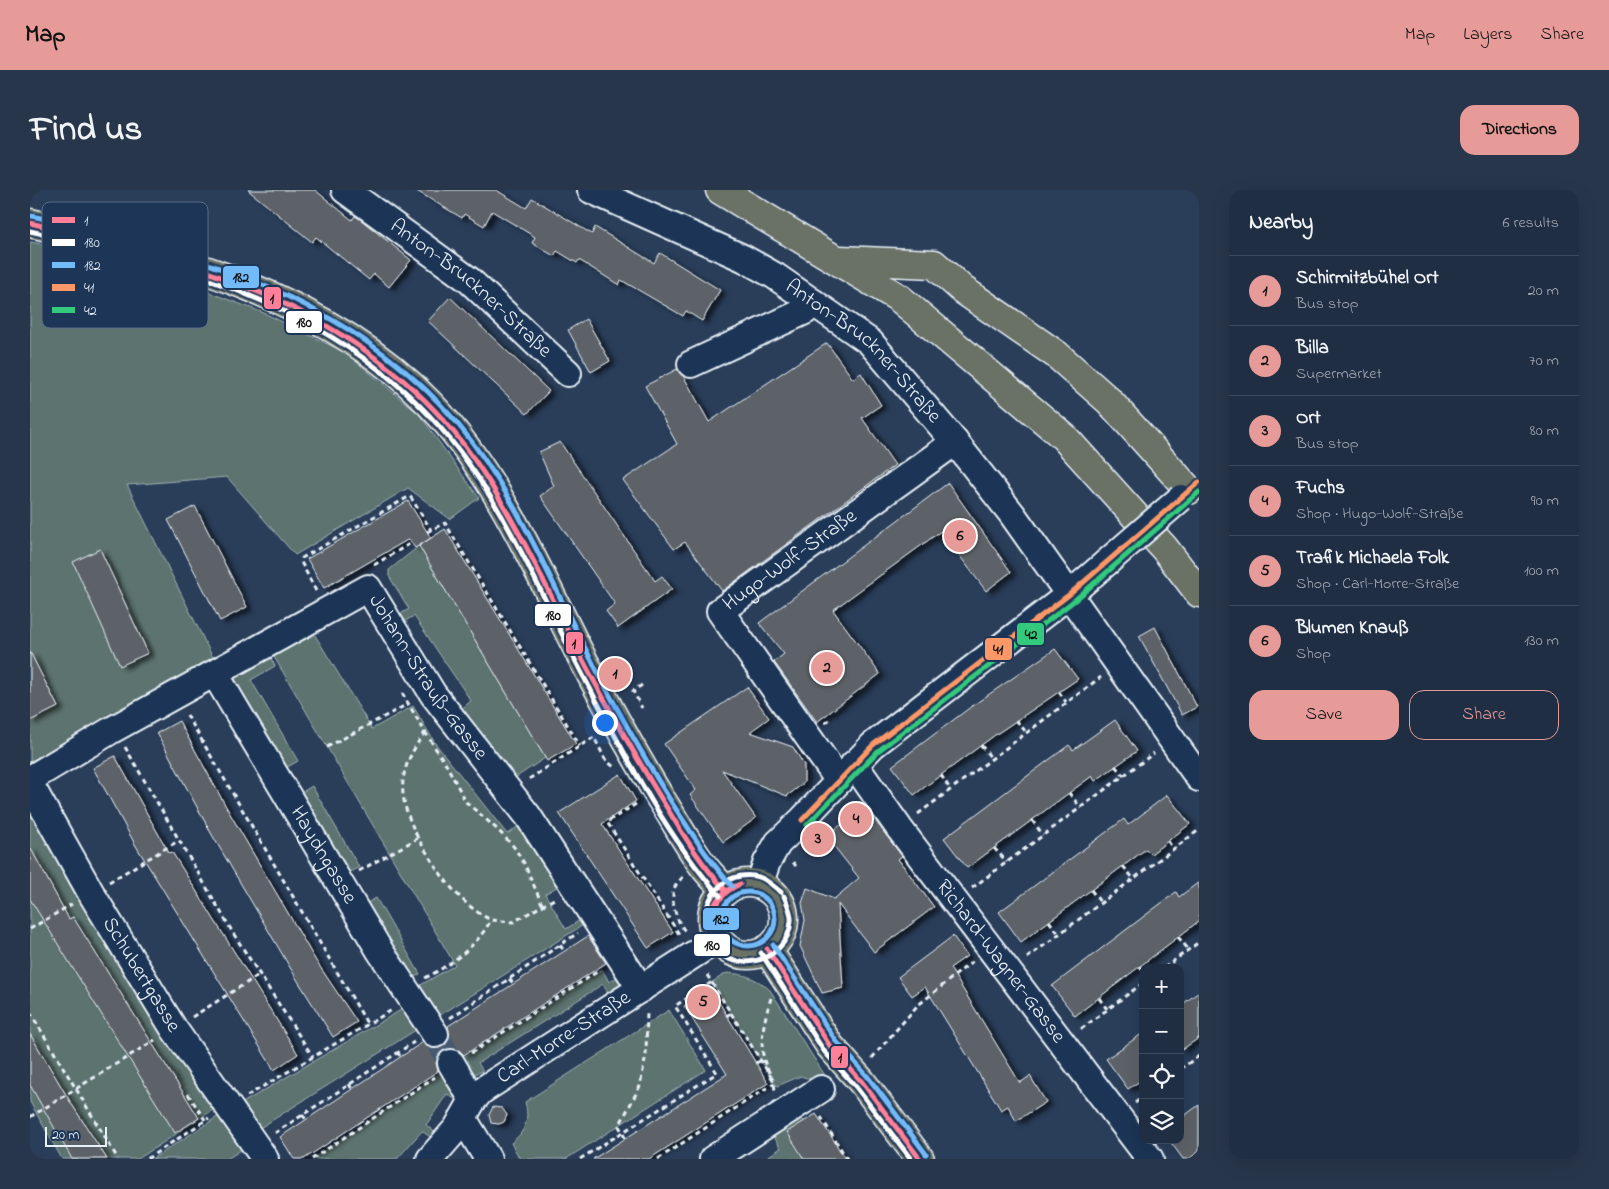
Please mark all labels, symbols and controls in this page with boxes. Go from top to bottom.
text: Map [25,18,66,53]
text: Map [1405,22,1435,48]
text: Layers [1463,22,1513,48]
text: Share [1541,22,1584,48]
text: Find us [30,105,142,156]
button: Directions [1460,105,1579,155]
legend [42,202,208,328]
text: Nearby [1249,208,1313,238]
text: 1 [84,211,89,232]
text: 6 results [1502,211,1559,235]
street label: Anton-Bruckner-Straße [383,212,559,366]
text: 180 [84,233,100,254]
text: 182 [84,256,101,277]
line badge: 182 [222,265,260,289]
text: Schirmitzbühel Ort [1296,265,1439,292]
text: 182 [233,268,249,289]
street label: Anton-Bruckner-Straße [779,272,948,431]
text: 41 [84,278,95,299]
text: 1 [1262,279,1268,303]
text: 20 m [1528,279,1559,303]
line badge: 1 [263,286,282,310]
text: 1 [270,289,275,310]
text: Bus stop [1296,292,1359,316]
text: 42 [84,301,97,322]
line badge: 180 [285,310,323,334]
text: 180 [296,313,312,334]
text: Billa [1296,335,1329,362]
text: 2 [1261,349,1269,373]
text: 70 m [1529,349,1559,373]
text: Supermarket [1296,362,1382,386]
text: Ort [1296,405,1321,432]
text: 3 [1262,419,1268,443]
text: 80 m [1530,419,1559,443]
text: Bus stop [1296,432,1359,456]
text: Fuchs [1296,475,1345,502]
text: 4 [1262,489,1268,513]
text: 90 m [1531,489,1559,513]
street label: Hugo-Wolf-Straße [717,502,864,619]
text: Shop · Hugo-Wolf-Straße [1296,502,1463,526]
pin: 6 [944,517,976,555]
text: Trafik Michaela Folk [1296,545,1449,572]
text: 5 [1260,559,1270,583]
text: 100 m [1524,559,1559,583]
text: Shop · Carl-Morre-Straße [1296,572,1459,596]
street label: Johann-Strauß-Gasse [361,589,495,768]
line badge: 180 [534,603,572,627]
text: 180 [545,606,561,627]
text: Blumen Knauß [1296,615,1409,642]
line badge: 42 [1016,622,1045,646]
text: 42 [1024,625,1037,646]
text: 6 [1261,629,1269,653]
text: 130 m [1524,629,1559,653]
line badge: 1 [565,631,584,655]
text: 1 [572,634,577,655]
line badge: 41 [984,637,1013,661]
text: 41 [992,640,1004,661]
text: Shop [1296,642,1331,666]
pin: 2 [811,649,843,687]
pin: 1 [599,655,631,693]
button: Save [1249,690,1399,740]
button: Share [1409,690,1559,740]
your location [592,710,618,736]
street label: Haydngasse [282,800,364,911]
pin: 4 [840,800,872,838]
pin: 3 [802,820,834,858]
street label: Richard-Wagner-Gasse [928,873,1073,1050]
line badge: 182 [702,907,740,931]
text: 182 [713,910,729,931]
street label: Schubertgasse [94,912,188,1039]
line badge: 180 [693,933,731,957]
text: 180 [704,936,720,957]
map controls [1139,964,1184,1144]
button: + [1139,964,1184,1009]
street label: Carl-Morre-Straße [491,983,637,1092]
pin: 5 [687,983,719,1021]
button: − [1139,1009,1184,1054]
line badge: 1 [830,1045,849,1069]
text: 1 [838,1048,843,1069]
button: locate [1139,1054,1184,1099]
button: layers [1139,1099,1184,1144]
scale bar [45,1124,108,1147]
text: 20 m [52,1125,79,1146]

